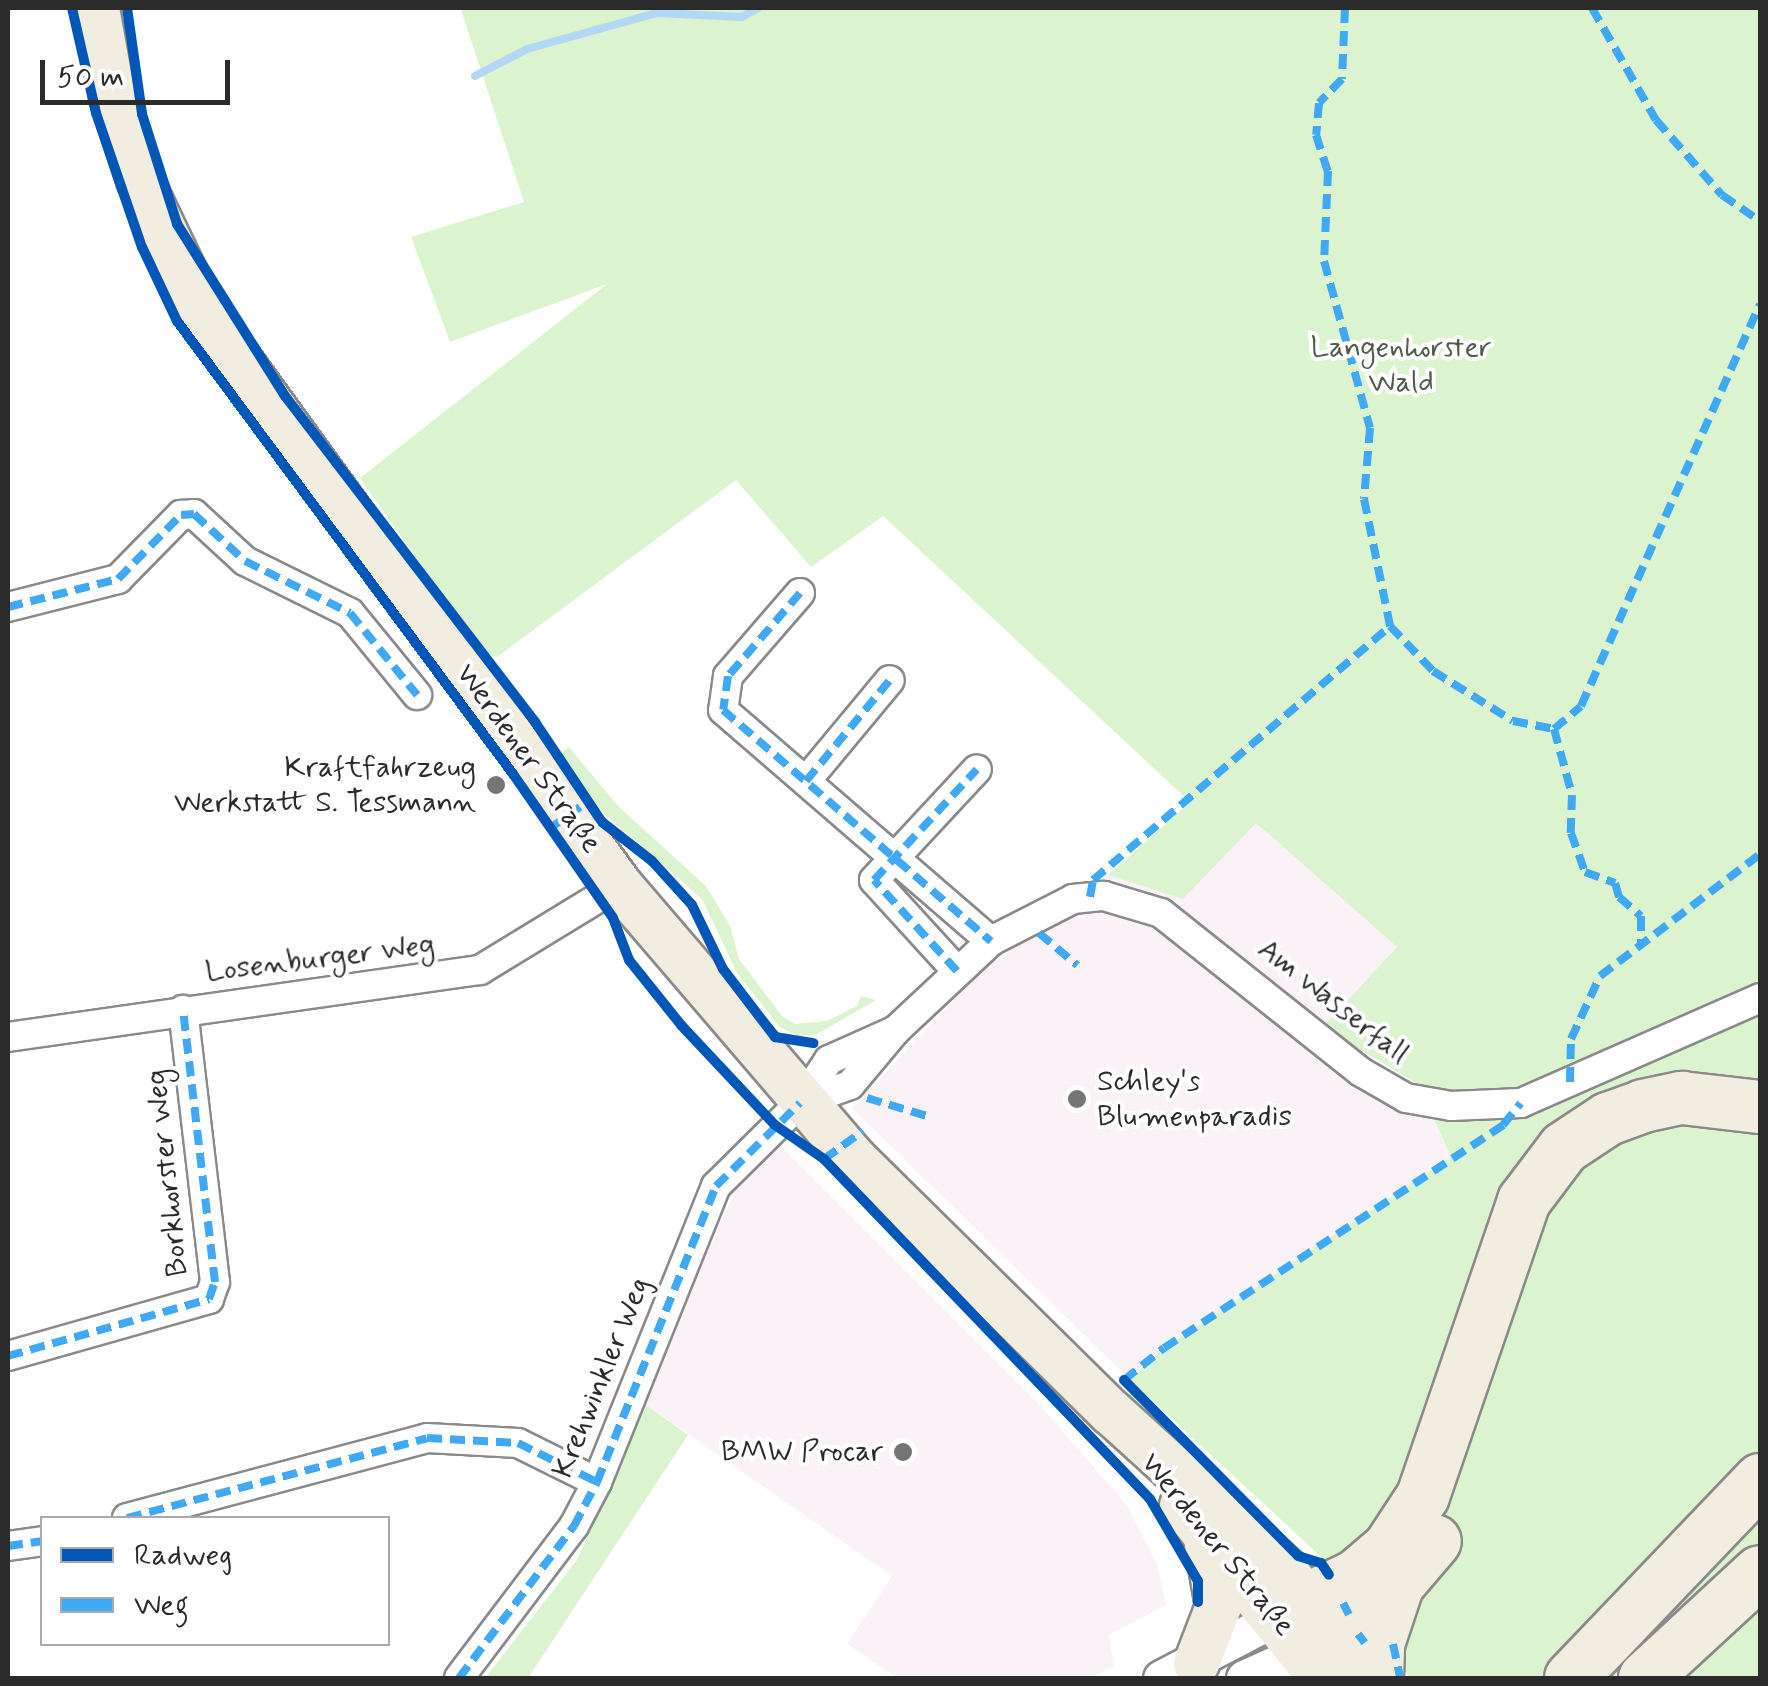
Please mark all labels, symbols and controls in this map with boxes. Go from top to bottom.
scale bar [45,40,235,102]
text: 50 m [57,58,124,97]
park label: Langenhorster Wald [1310,330,1492,400]
street label: Werdener Straße [449,659,607,859]
place label: Kraftfahrzeug Werkstatt S. Tessmann [174,750,476,820]
marker: Kraftfahrzeug Werkstatt S. Tessmann [485,774,507,796]
street label: Losenburger Weg [203,927,437,991]
street label: Am Wasserfall [1247,929,1419,1075]
place label: Schley's Blumenparadis [1097,1064,1292,1134]
street label: Borkhorster Weg [139,1067,197,1279]
marker: Schley's Blumenparadis [1066,1088,1088,1110]
street label: Krehwinkler Weg [545,1271,659,1485]
place label: BMW Procar [721,1434,883,1470]
marker: BMW Procar [892,1441,914,1463]
street label: Werdener Straße [1134,1448,1300,1642]
legend [40,1516,390,1646]
text: Radweg [134,1536,232,1575]
text: Weg [134,1586,189,1625]

